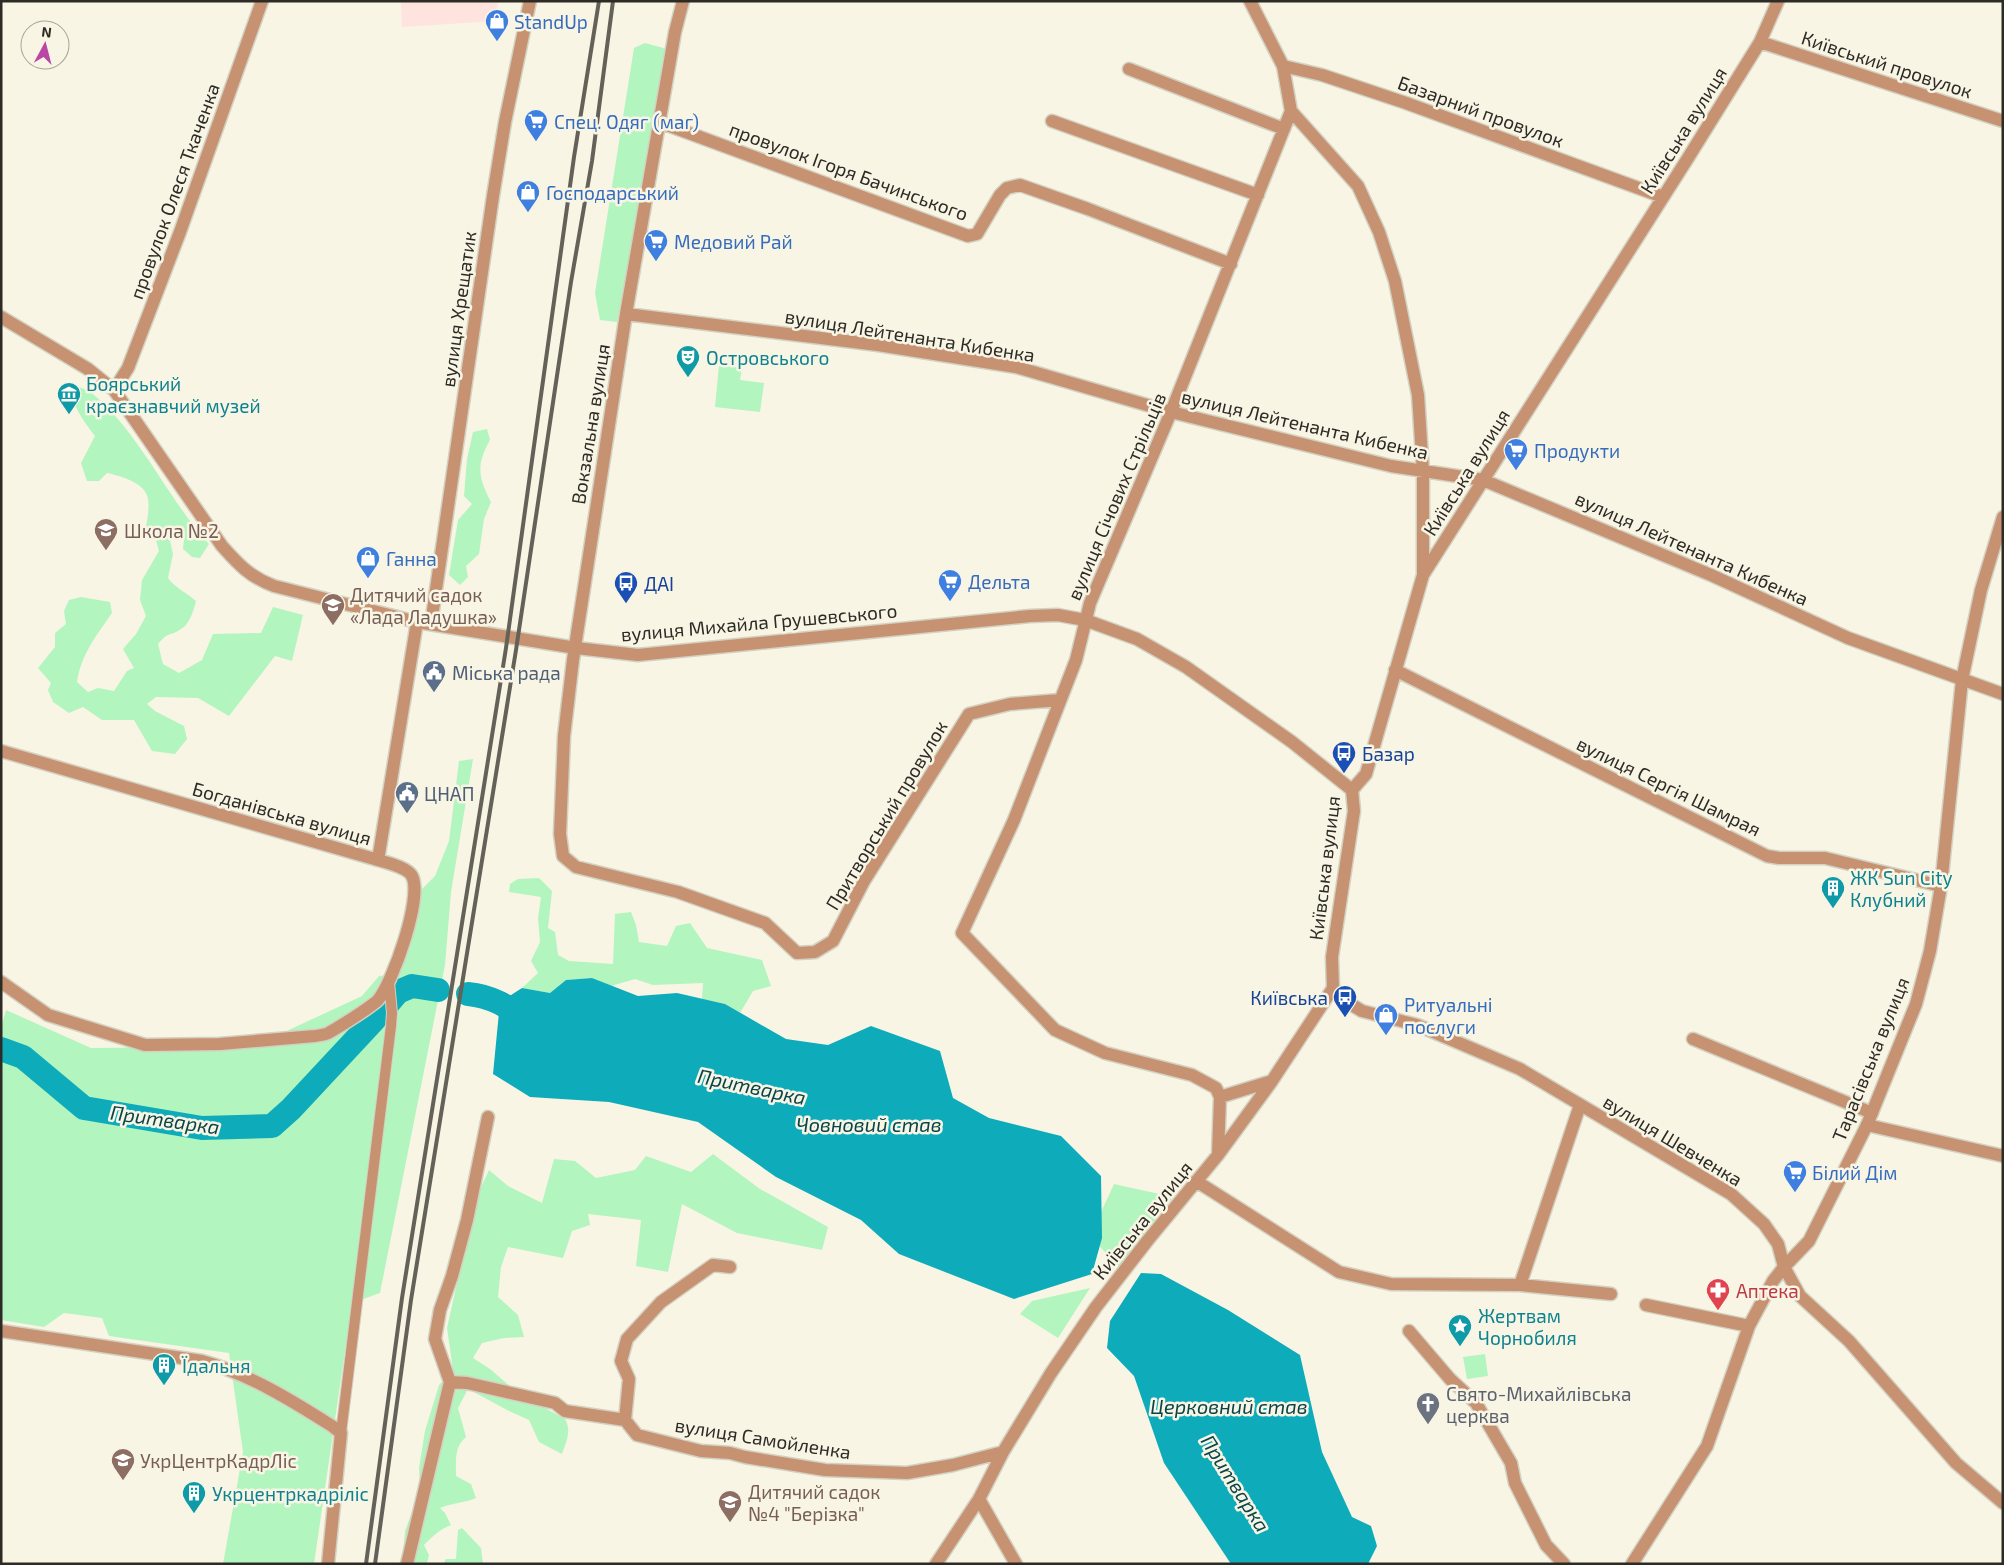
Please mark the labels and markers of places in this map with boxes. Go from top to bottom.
shop icon: StandUp [484,8,510,42]
place label: StandUp [514,10,588,33]
supermarket icon: Спец. Одяг (маг) [523,108,549,142]
place label: Спец. Одяг (маг) [554,110,699,133]
shop icon: Господарський [515,179,541,213]
place label: Господарський [546,181,679,204]
supermarket icon: Медовий Рай [643,228,669,262]
place label: Медовий Рай [674,230,793,253]
theatre icon: Островського [675,344,701,378]
place label: Островського [706,346,829,369]
place label: Боярський краєзнавчий музей [86,372,261,418]
museum icon: Боярський краєзнавчий музей [56,381,82,415]
supermarket icon: Продукти [1503,437,1529,471]
place label: Продукти [1534,439,1620,463]
school or university icon: Школа №2 [93,517,119,551]
place label: Школа №2 [124,519,219,542]
shop icon: Ганна [355,545,381,579]
place label: Ганна [386,547,437,570]
supermarket icon: Дельта [937,568,963,602]
bus stop icon: ДАІ [613,570,639,604]
place label: Дельта [968,570,1031,593]
place label: ДАІ [644,572,674,595]
place label: Дитячий садок «Лада Ладушка» [350,583,497,629]
school or university icon: Дитячий садок «Лада Ладушка» [320,592,346,626]
public building icon: Міська рада [421,659,447,693]
place label: Міська рада [452,661,561,684]
bus stop icon: Базар [1331,740,1357,774]
place label: Базар [1362,742,1415,765]
public building icon: ЦНАП [394,780,420,814]
place label: ЦНАП [424,782,474,805]
place label: ЖК Sun City Клубний [1850,866,1953,912]
building icon: ЖК Sun City Клубний [1820,875,1846,909]
bus stop icon: Київська [1332,984,1358,1018]
place label: Київська [1250,986,1328,1009]
place label: Ритуальні послуги [1404,993,1492,1039]
shop icon: Ритуальні послуги [1373,1002,1399,1036]
supermarket icon: Білий Дім [1782,1159,1808,1193]
place label: Білий Дім [1812,1161,1898,1184]
pharmacy icon: Аптека [1705,1277,1731,1311]
place label: Аптека [1736,1279,1799,1302]
place label: Жертвам Чорнобиля [1478,1304,1577,1349]
place icon: Жертвам Чорнобиля [1447,1313,1473,1347]
building icon: Їдальня [151,1352,177,1386]
place label: Їдальня [182,1354,250,1377]
place label: Свято-Михайлівська церква [1446,1382,1632,1427]
church icon: Свято-Михайлівська церква [1415,1391,1441,1425]
school or university icon: УкрЦентрКадрЛіс [110,1447,136,1481]
place label: УкрЦентрКадрЛіс [140,1449,297,1472]
building icon: Укрцентркадріліс [181,1480,207,1514]
place label: Дитячий садок №4 "Берізка" [748,1480,881,1525]
place label: Укрцентркадріліс [212,1482,369,1505]
school or university icon: Дитячий садок №4 "Берізка" [717,1489,743,1523]

